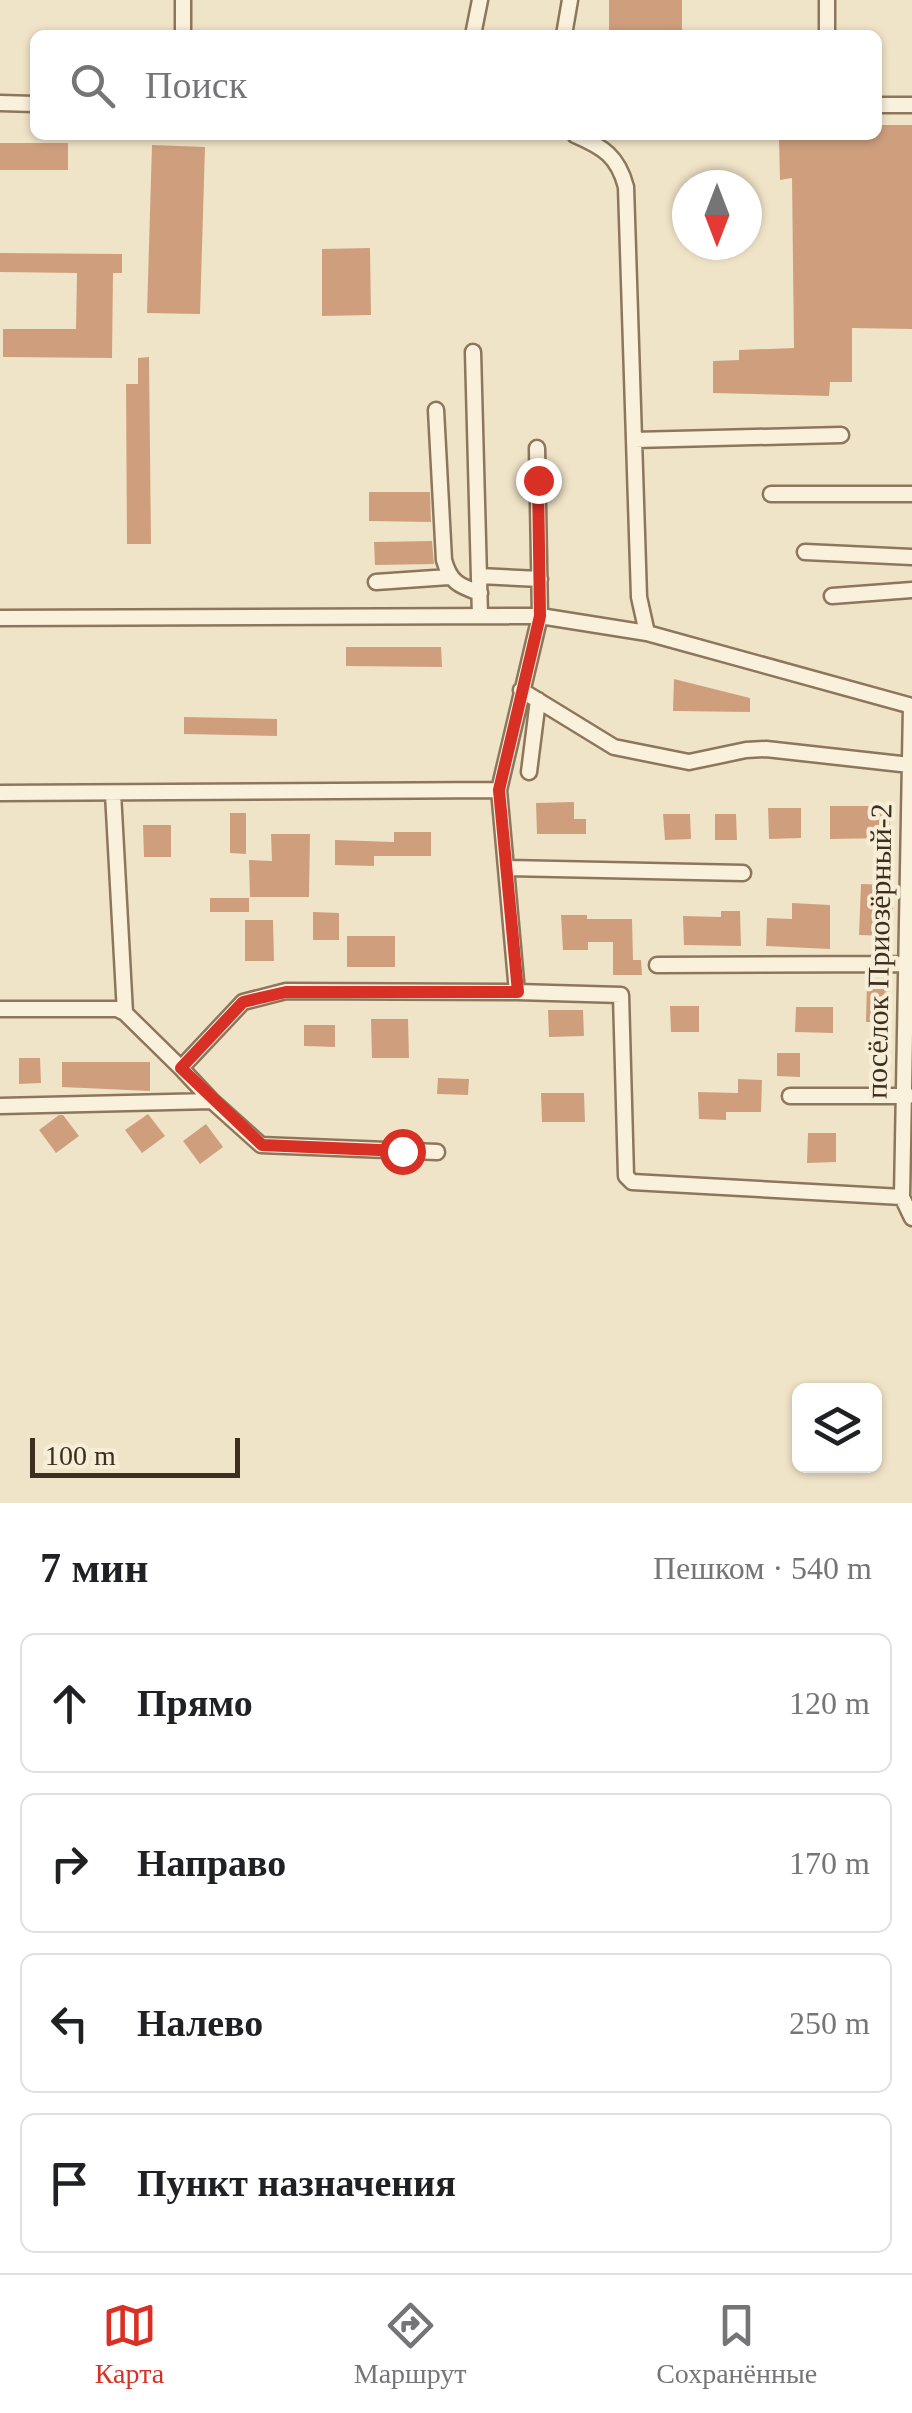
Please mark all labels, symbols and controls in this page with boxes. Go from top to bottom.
search box [30,30,882,140]
icon: search [65,58,120,113]
text: Поиск [145,64,247,106]
north arrow [672,170,762,260]
route end [516,458,562,504]
street label: посёлок Приозёрный-2 [859,803,898,1099]
route start [380,1129,426,1175]
map controls [792,1383,882,1473]
button: layers [792,1383,882,1473]
scale bar [30,1433,240,1478]
text: 100 m [45,1440,116,1471]
text: 7 мин [40,1545,149,1591]
text: Пешком · 540 m [653,1550,872,1586]
icon: ahead [42,1676,97,1731]
text: Прямо [137,1682,253,1724]
text: 120 m [789,1685,870,1721]
icon: right [42,1836,97,1891]
text: Направо [137,1842,286,1884]
text: 170 m [789,1845,870,1881]
icon: left [42,1996,97,2051]
text: Налево [137,2002,263,2044]
text: 250 m [789,2005,870,2041]
icon: arrive [42,2156,97,2211]
text: Пункт назначения [137,2162,456,2204]
tab: Карта [95,2298,164,2390]
tab: Маршрут [354,2298,467,2390]
tab: Сохранённые [656,2298,817,2390]

